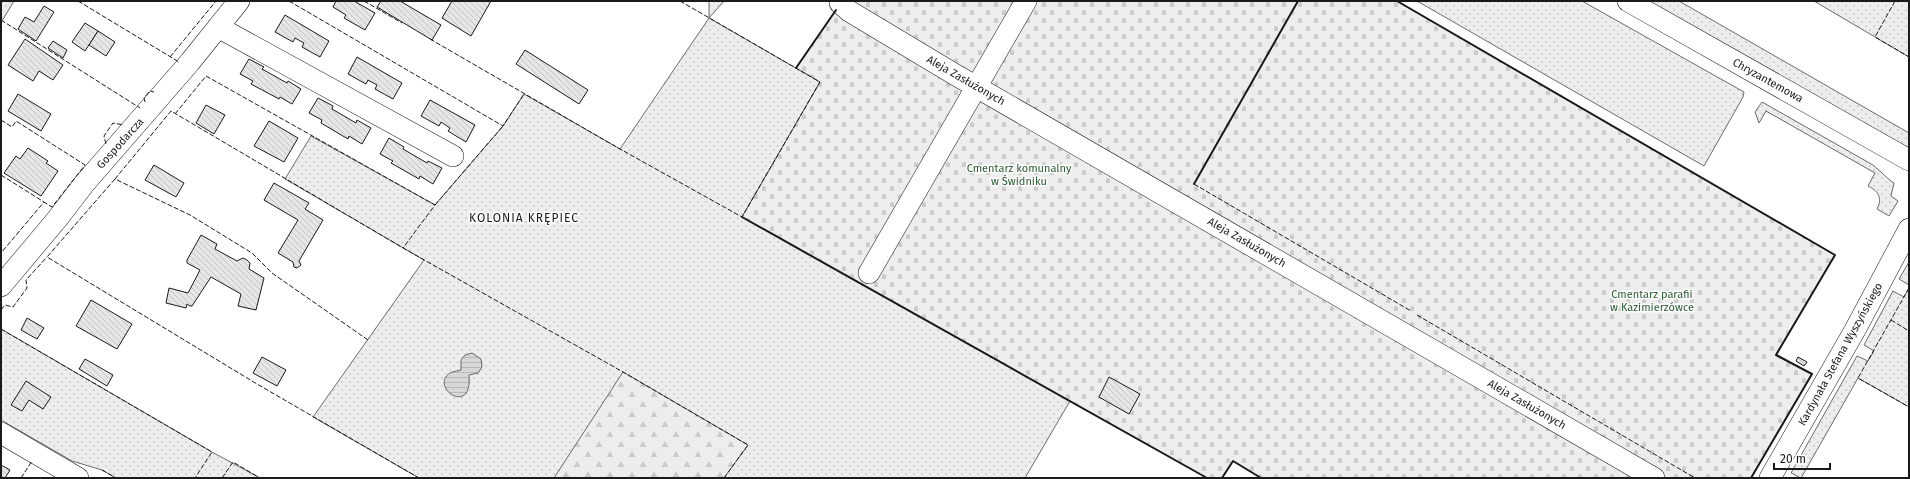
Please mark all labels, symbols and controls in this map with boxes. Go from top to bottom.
street label: Aleja Zasłużonych [924,53,1007,108]
street label: Chryzantemowa [1730,56,1805,105]
street label: Gospodarcza [94,115,147,171]
park label: Cmentarz komunalny w Świdniku [967,162,1072,188]
district label: KOLONIA KRĘPIEC [469,211,579,225]
street label: Aleja Zasłużonych [1205,215,1288,270]
street label: Kardynała Stefana Wyszyńskiego [1796,280,1885,428]
park label: Cmentarz parafii w Kazimierzówce [1610,288,1694,314]
street label: Aleja Zasłużonych [1485,377,1568,432]
scale bar [1774,445,1830,471]
text: 20 m [1780,452,1806,466]

